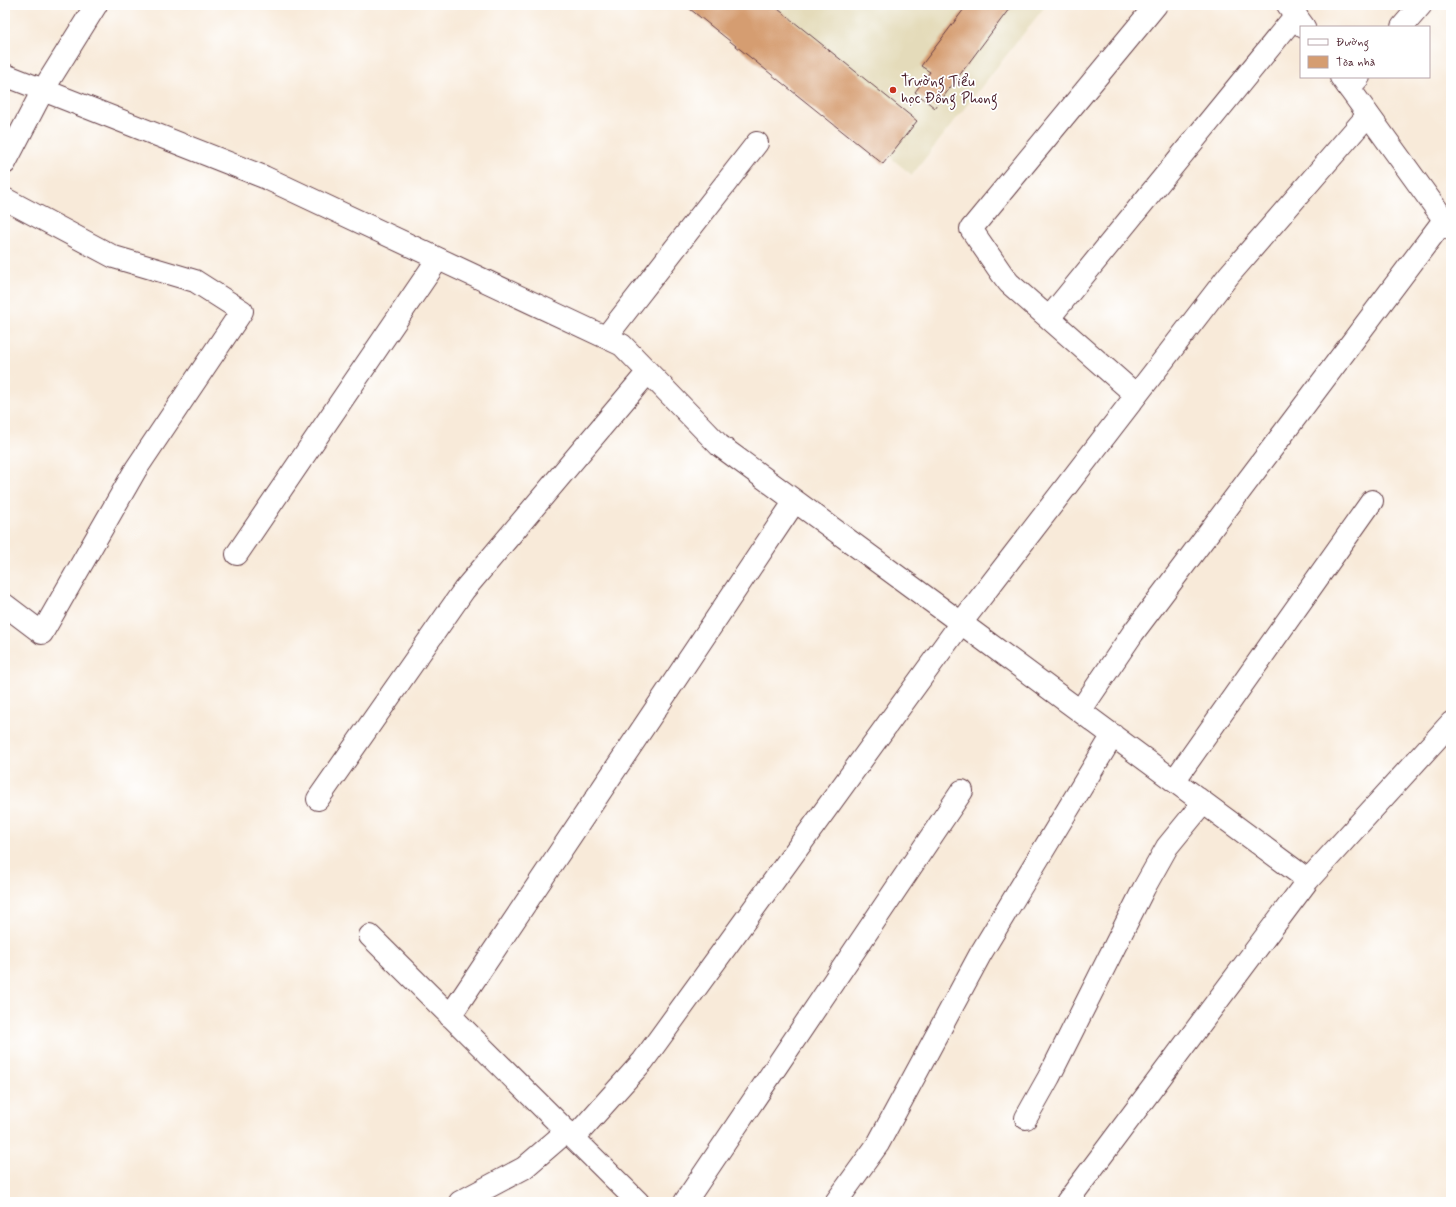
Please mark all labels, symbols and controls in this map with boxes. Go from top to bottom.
legend [1300,26,1430,78]
text: Đường [1336,35,1369,52]
text: Tòa nhà [1336,55,1376,71]
place label: Trường Tiểu học Đông Phong [901,72,998,110]
marker: Trường Tiểu học Đông Phong [888,85,898,95]

